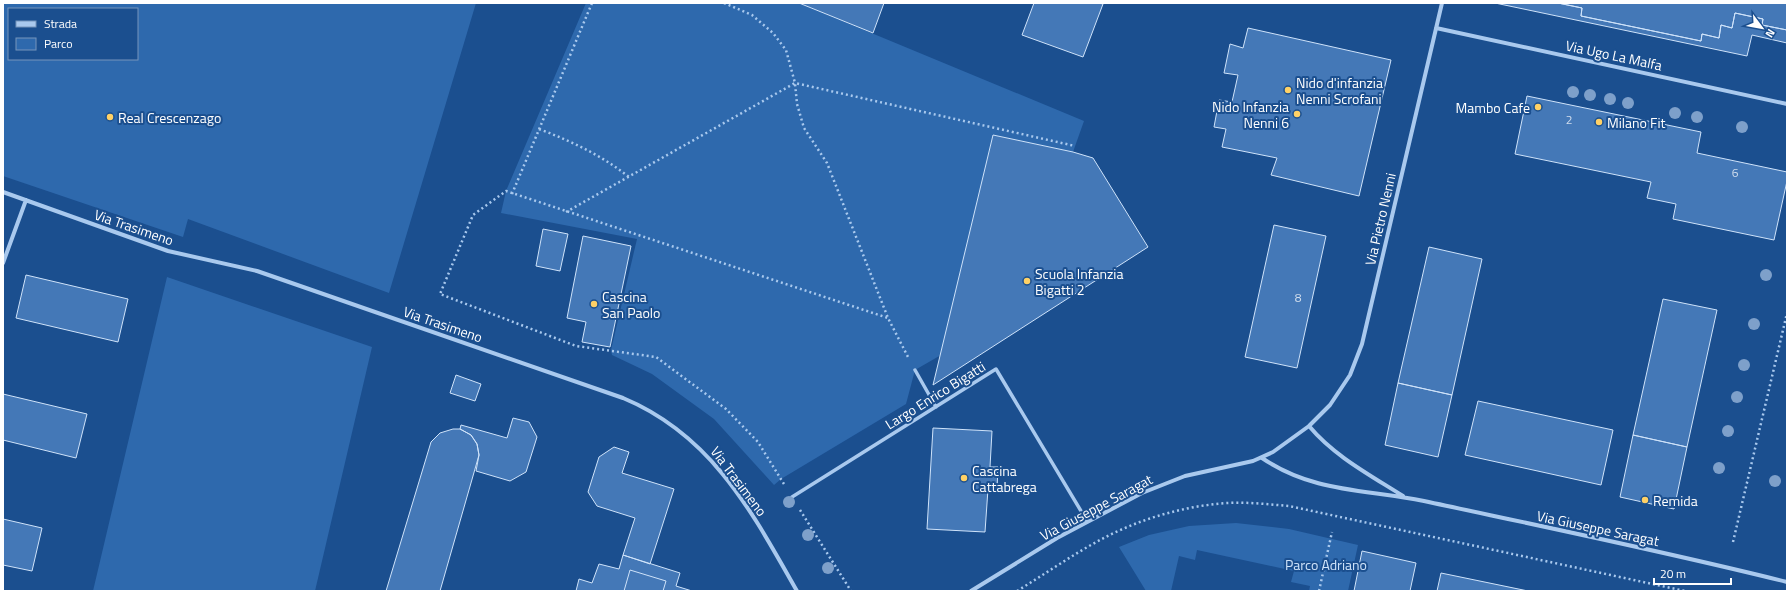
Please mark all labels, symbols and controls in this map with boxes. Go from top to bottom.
legend [8,8,138,60]
north arrow [1742,8,1782,48]
text: Strada [44,14,77,33]
text: N [1762,26,1779,41]
text: Parco [44,34,73,53]
street label: Via Ugo La Malfa [1564,35,1664,75]
place label: Nido d'infanzia Nenni Scrofani [1296,72,1383,109]
marker: Nido d'infanzia Nenni Scrofani [1283,85,1293,95]
place label: Nido Infanzia Nenni 6 [1212,96,1289,133]
place label: Mambo Cafe [1455,97,1530,118]
marker: Mambo Cafe [1533,102,1543,112]
place label: Real Crescenzago [118,107,221,128]
marker: Nido Infanzia Nenni 6 [1292,109,1302,119]
house number: 2 [1566,110,1572,129]
marker: Real Crescenzago [105,112,115,122]
place label: Milano Fit [1607,112,1665,133]
marker: Milano Fit [1594,117,1604,127]
house number: 6 [1732,163,1739,182]
street label: Via Pietro Nenni [1359,171,1401,267]
street label: Via Trasimeno [92,204,176,250]
place label: Scuola Infanzia Bigatti 2 [1035,263,1123,300]
marker: Scuola Infanzia Bigatti 2 [1022,276,1032,286]
place label: Cascina San Paolo [602,286,660,323]
house number: 8 [1295,288,1302,307]
marker: Cascina San Paolo [589,299,599,309]
street label: Via Trasimeno [401,301,485,347]
street label: Largo Enrico Bigatti [881,356,989,434]
street label: Via Trasimeno [706,442,772,520]
place label: Cascina Cattabrega [972,460,1037,497]
street label: Via Giuseppe Saragat [1036,468,1156,545]
marker: Cascina Cattabrega [959,473,969,483]
place label: Remida [1653,490,1698,511]
marker: Remida [1640,495,1650,505]
street label: Via Giuseppe Saragat [1535,505,1661,551]
park label: Parco Adriano [1285,554,1367,575]
scale bar [1654,560,1731,586]
text: 20 m [1660,564,1686,583]

